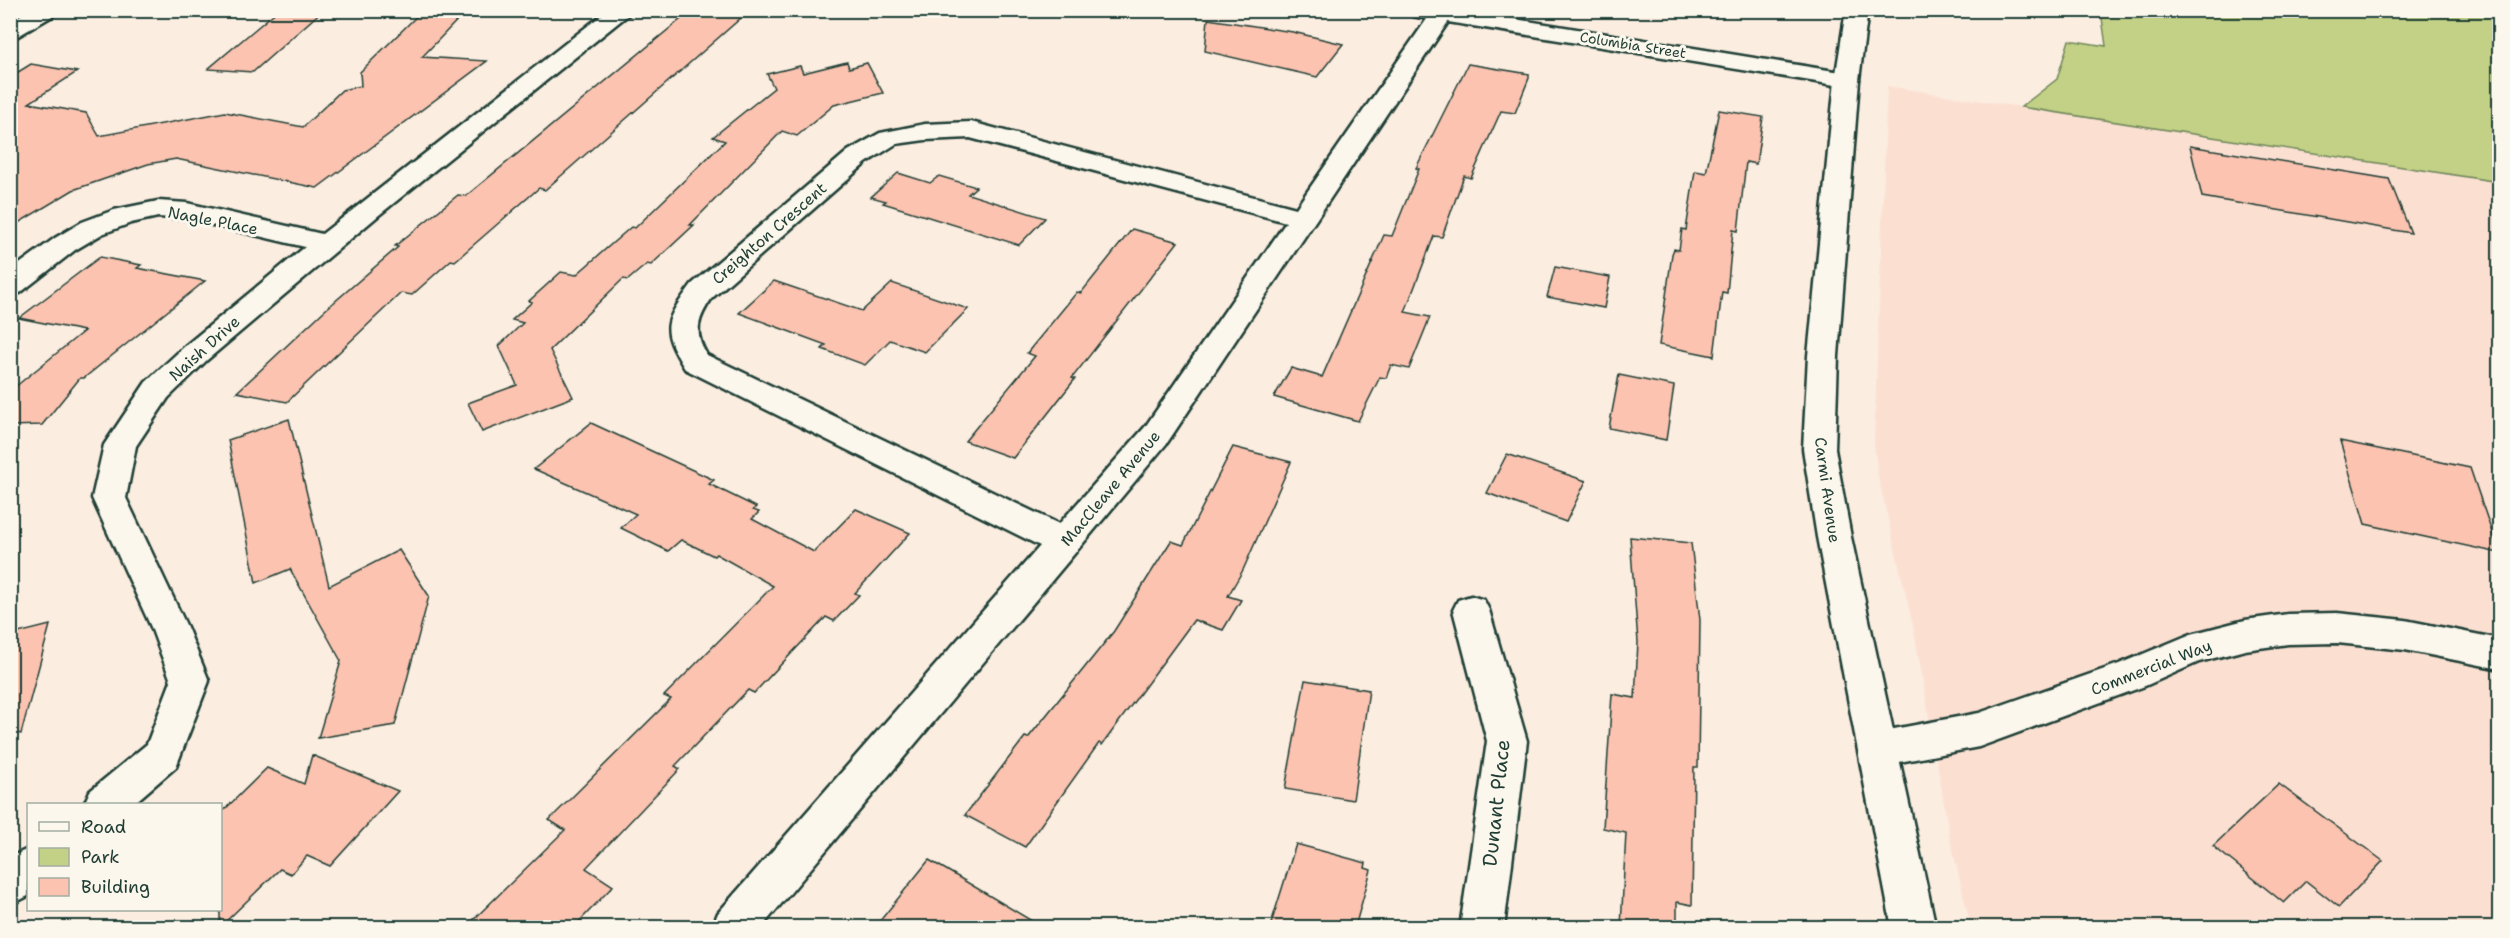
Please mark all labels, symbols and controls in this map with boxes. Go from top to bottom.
street label: Columbia Street [1579,28,1687,62]
street label: Creighton Crescent [707,178,831,289]
street label: Nagle Place [166,201,260,240]
street label: Naish Drive [164,311,244,386]
street label: MacCleave Avenue [1056,426,1165,551]
street label: Carmi Avenue [1810,436,1845,544]
street label: Commercial Way [2088,635,2215,700]
street label: Dunant Place [1476,738,1516,868]
legend [27,803,222,911]
text: Road [81,815,126,839]
text: Park [81,845,120,869]
text: Building [81,875,150,899]

